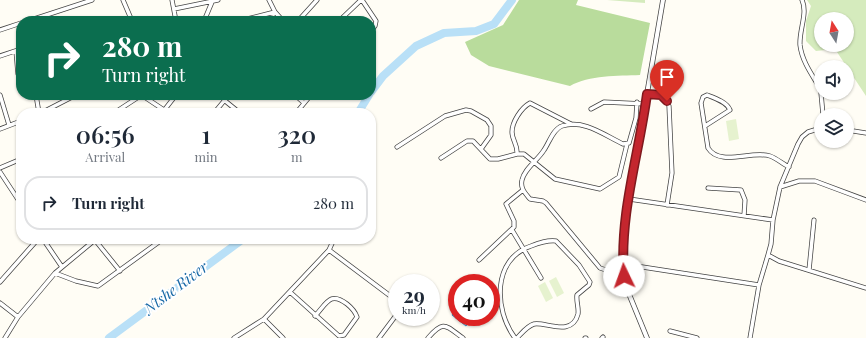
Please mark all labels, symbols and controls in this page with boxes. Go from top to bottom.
north arrow [814,12,854,52]
map controls [814,12,854,148]
text: 280 m [102,27,182,64]
icon: right [36,32,88,84]
pin [650,60,684,101]
button: sound [814,60,854,100]
text: Turn right [102,63,185,87]
icon: arrive [656,66,678,88]
button: layers [814,108,854,148]
text: 06:56 [76,118,135,150]
text: 1 [201,118,211,150]
text: 320 [277,118,316,150]
text: Arrival [85,148,125,165]
text: min [194,148,218,165]
text: m [291,148,303,165]
icon: right [38,192,60,214]
text: Turn right [72,193,145,213]
text: 280 m [313,193,354,213]
position arrow [603,255,645,297]
water label: Ntshe River [138,256,212,319]
speed limit sign: 40 [448,274,500,326]
text: 29 [403,281,425,308]
text: km/h [402,303,426,317]

